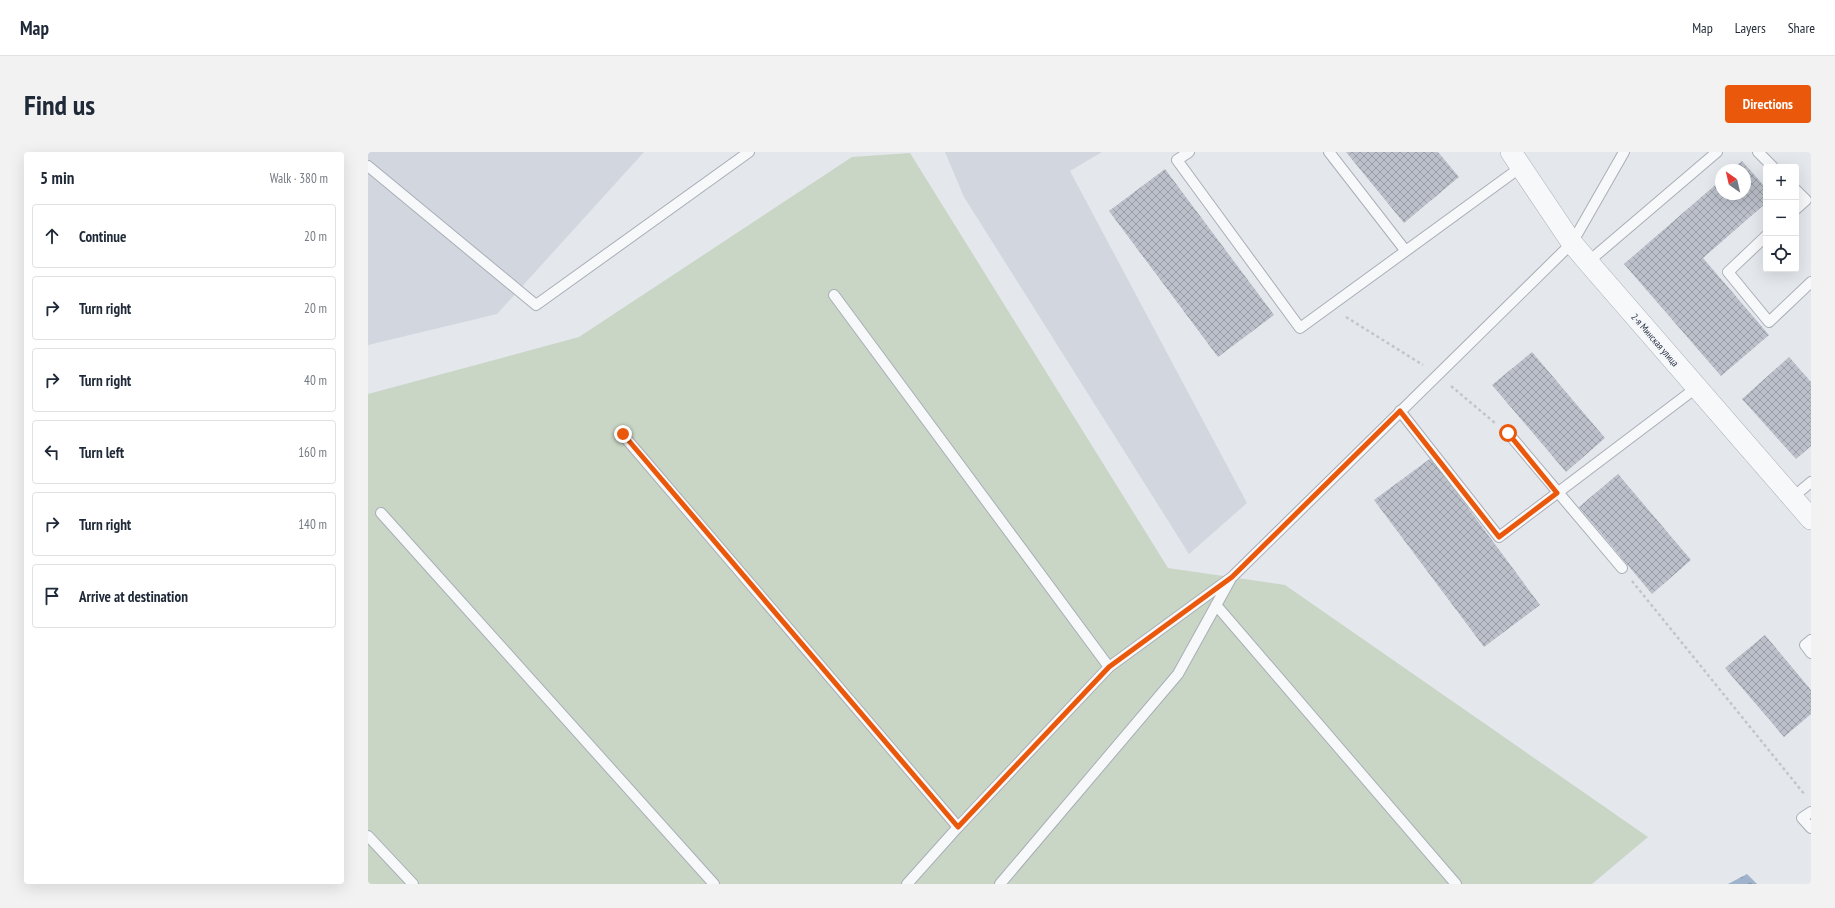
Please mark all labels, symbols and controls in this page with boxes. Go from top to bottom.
text: Map [20,16,49,40]
text: Map [1692,19,1713,37]
text: Layers [1735,19,1766,37]
text: Share [1788,19,1815,37]
button: Directions [1725,85,1811,123]
text: Find us [24,86,95,123]
north arrow [1715,164,1751,200]
map controls [1763,164,1799,272]
button: + [1763,164,1799,200]
text: 5 min [40,167,74,189]
text: Walk · 380 m [270,170,328,187]
button: − [1763,200,1799,236]
icon: ahead [41,225,63,247]
text: Continue [79,227,126,246]
text: 20 m [304,228,327,245]
button: locate [1763,236,1799,272]
icon: right [41,297,63,319]
text: Turn right [79,299,131,318]
text: 20 m [304,300,327,317]
street label: 2-я Минская улица [1628,311,1682,369]
icon: right [41,369,63,391]
text: Turn right [79,371,131,390]
text: 40 m [304,372,327,389]
route start [1499,424,1517,442]
route end [614,425,632,443]
icon: left [41,441,63,463]
text: Turn left [79,443,124,462]
text: 160 m [298,444,327,461]
icon: right [41,513,63,535]
text: Turn right [79,515,131,534]
text: 140 m [298,516,327,533]
icon: arrive [41,585,63,607]
text: Arrive at destination [79,587,188,606]

